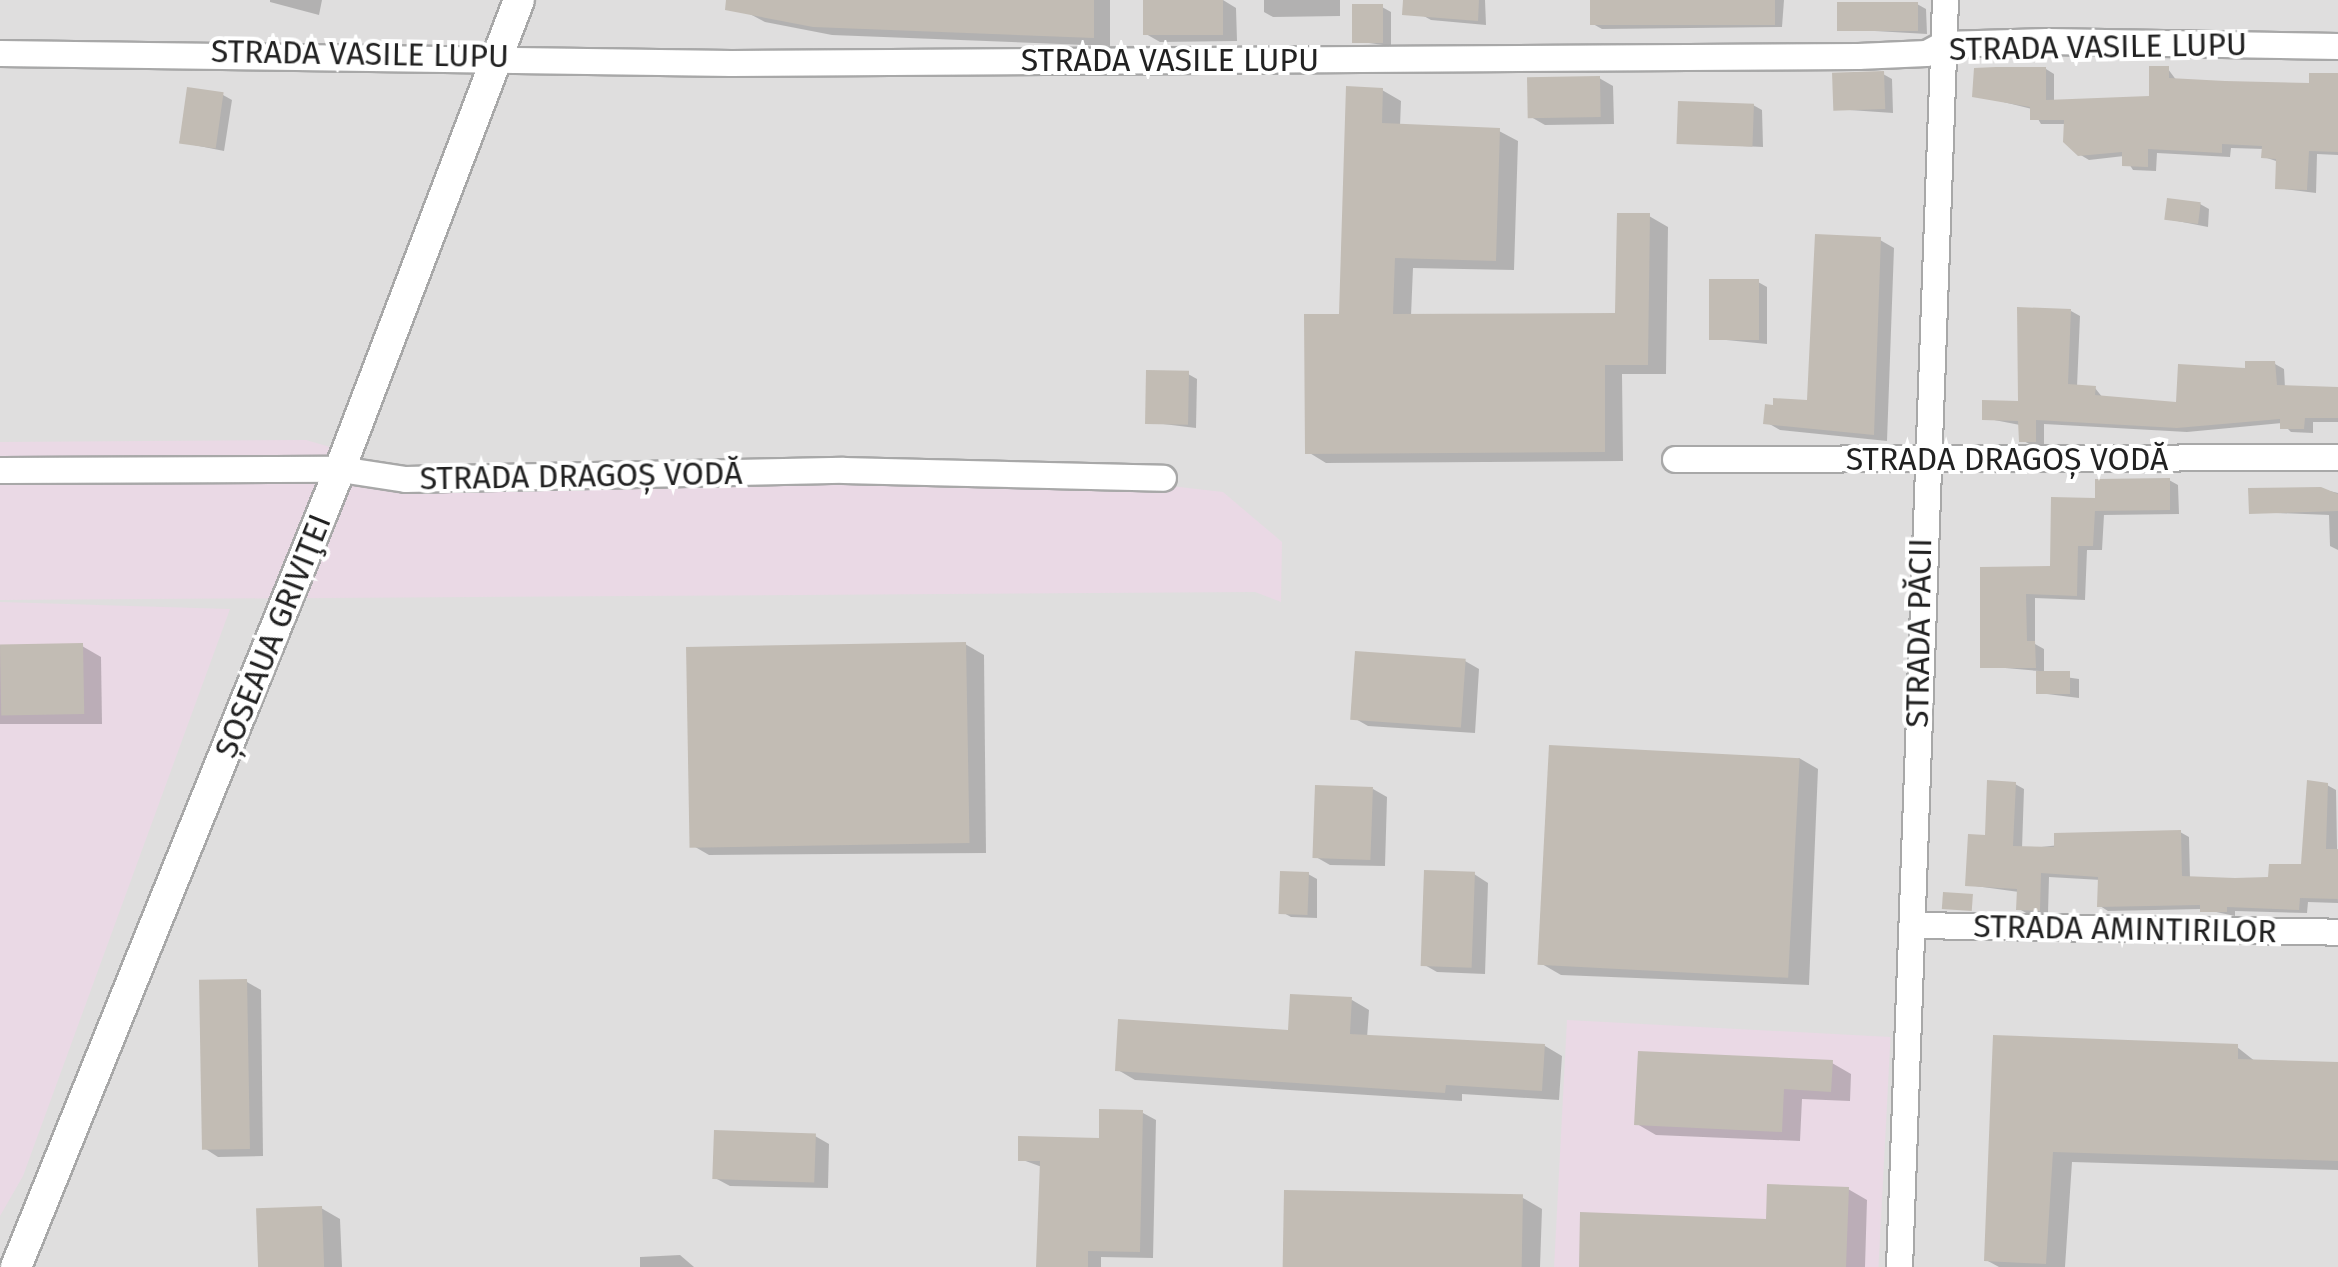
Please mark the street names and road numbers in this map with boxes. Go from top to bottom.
street label: STRADA VASILE LUPU [1949,25,2247,69]
street label: STRADA VASILE LUPU [211,32,509,76]
street label: STRADA VASILE LUPU [1021,41,1319,79]
street label: STRADA DRAGOȘ VODĂ [1846,440,2168,478]
street label: STRADA DRAGOȘ VODĂ [419,454,743,498]
street label: ȘOSEAUA GRIVIŢEI [207,509,339,763]
street label: STRADA PĂCII [1898,538,1940,728]
street label: STRADA AMINTIRILOR [1973,907,2277,951]

